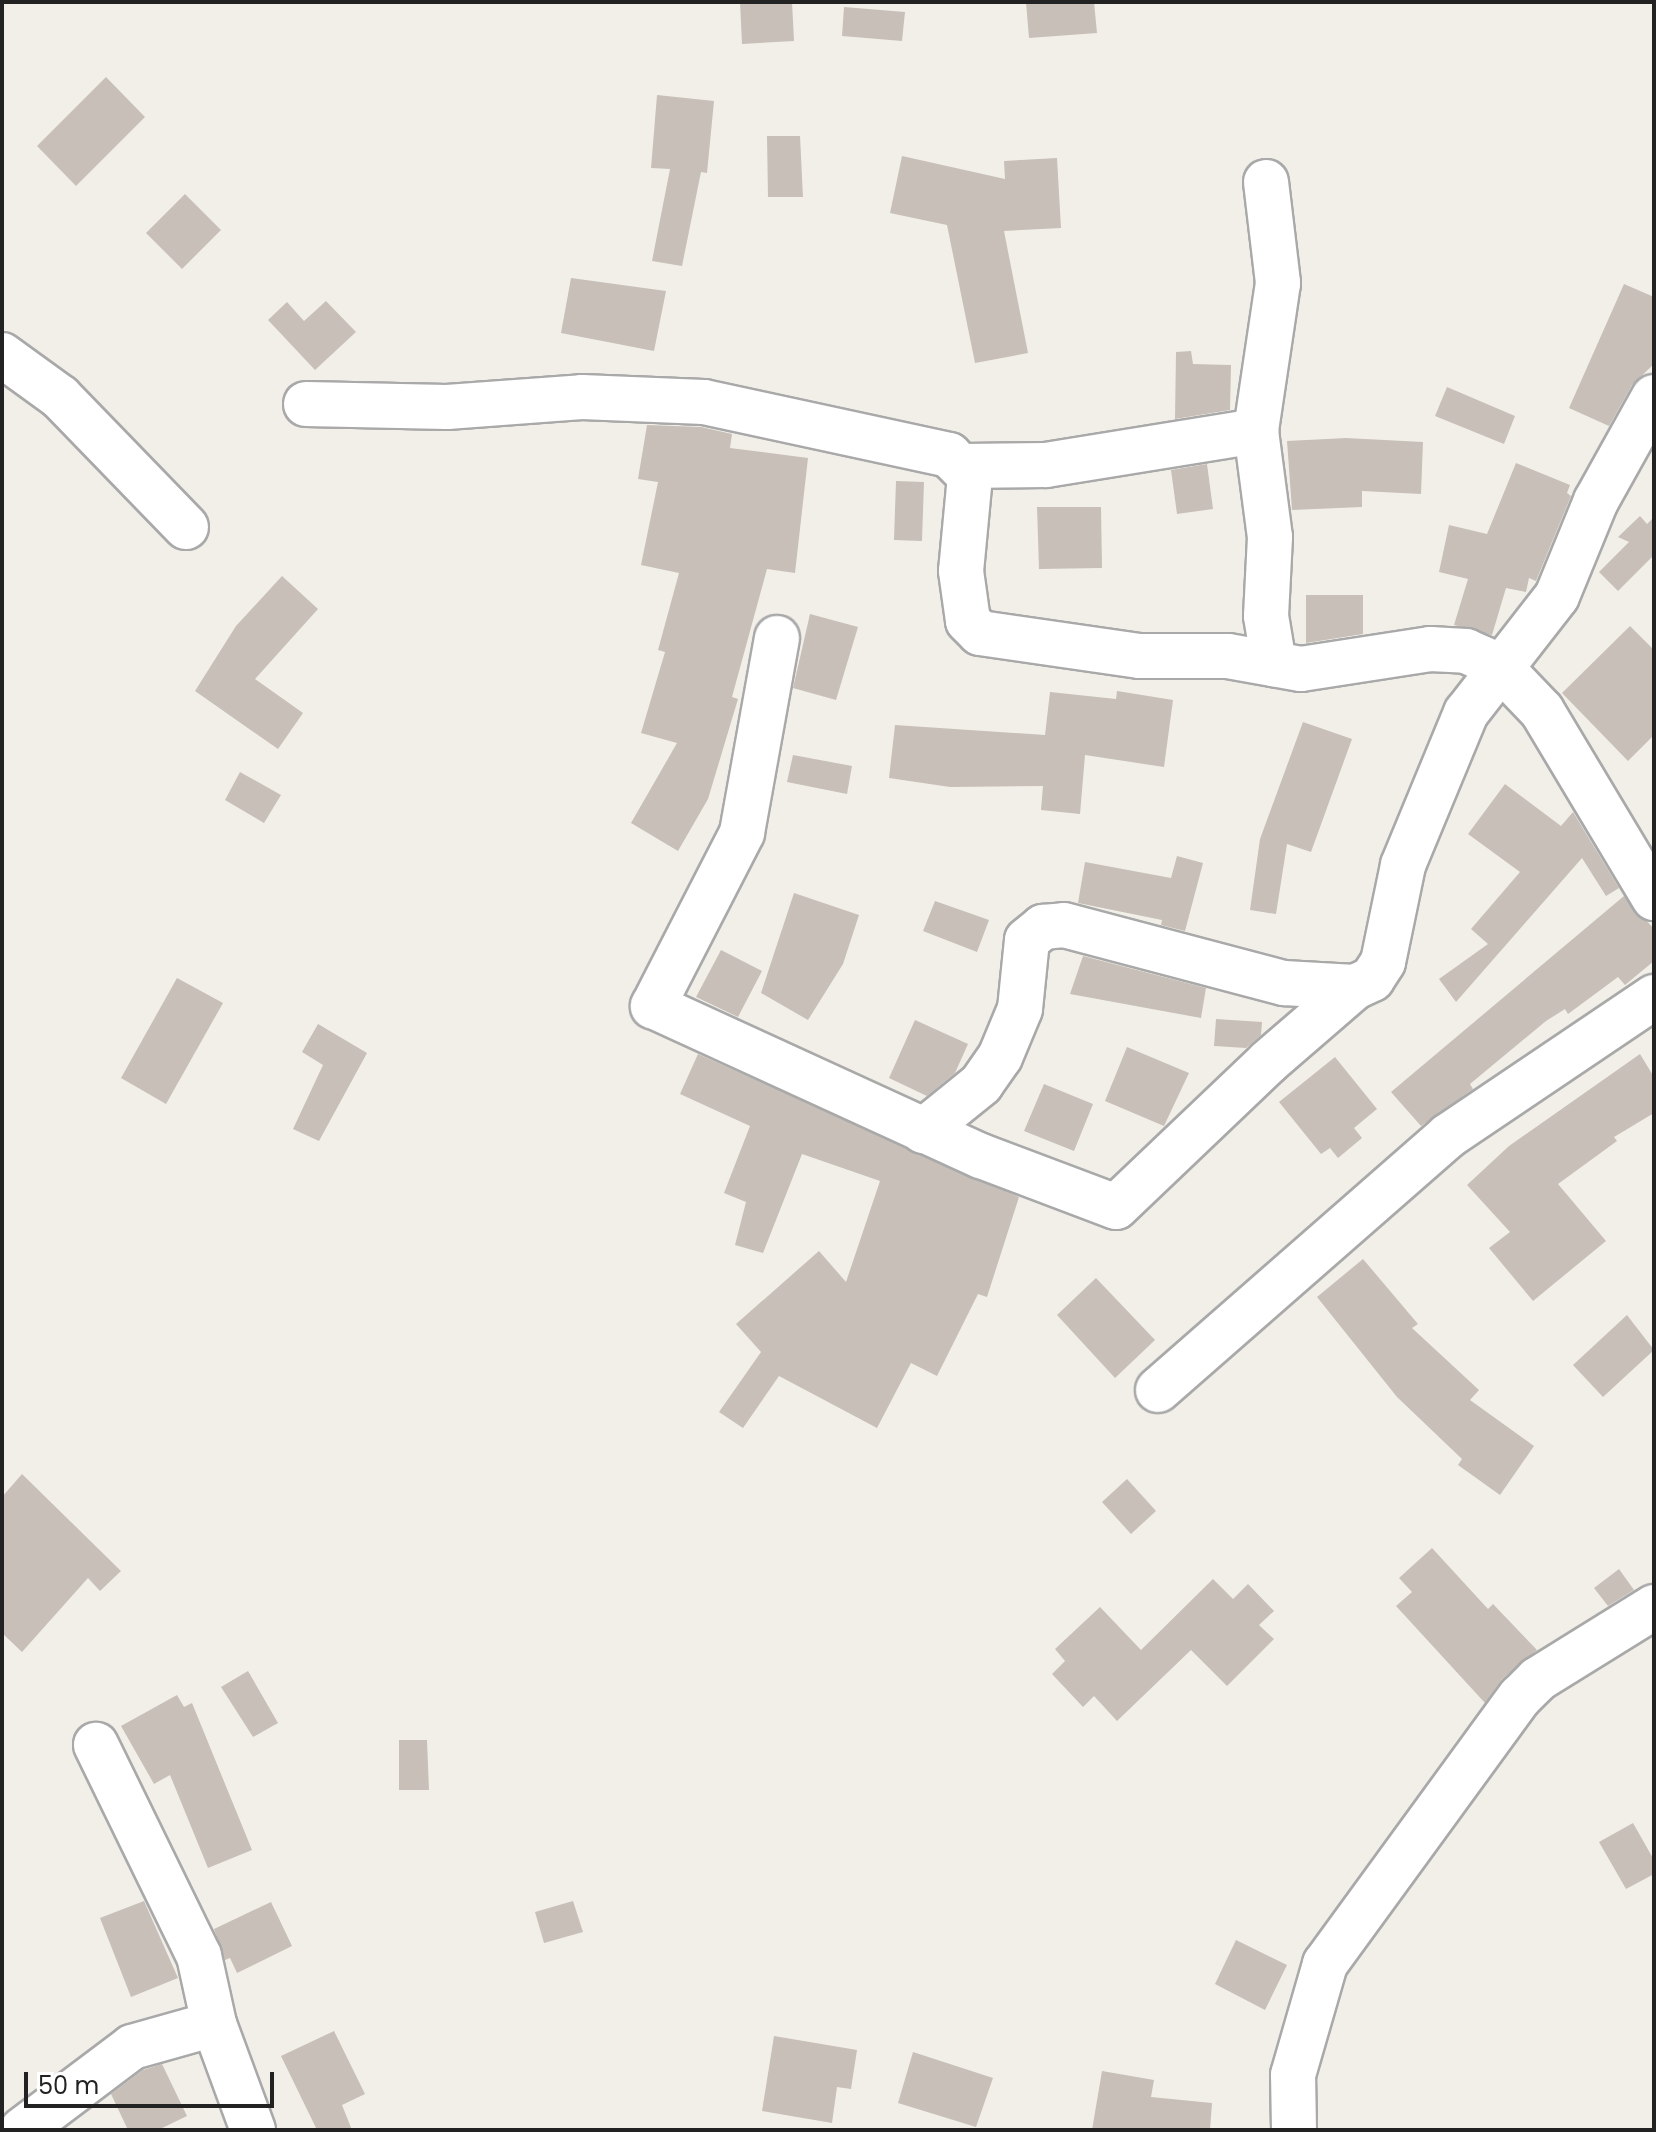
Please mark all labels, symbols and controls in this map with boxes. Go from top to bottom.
scale bar [28,2056,278,2106]
text: 50 m [38,2069,99,2102]

